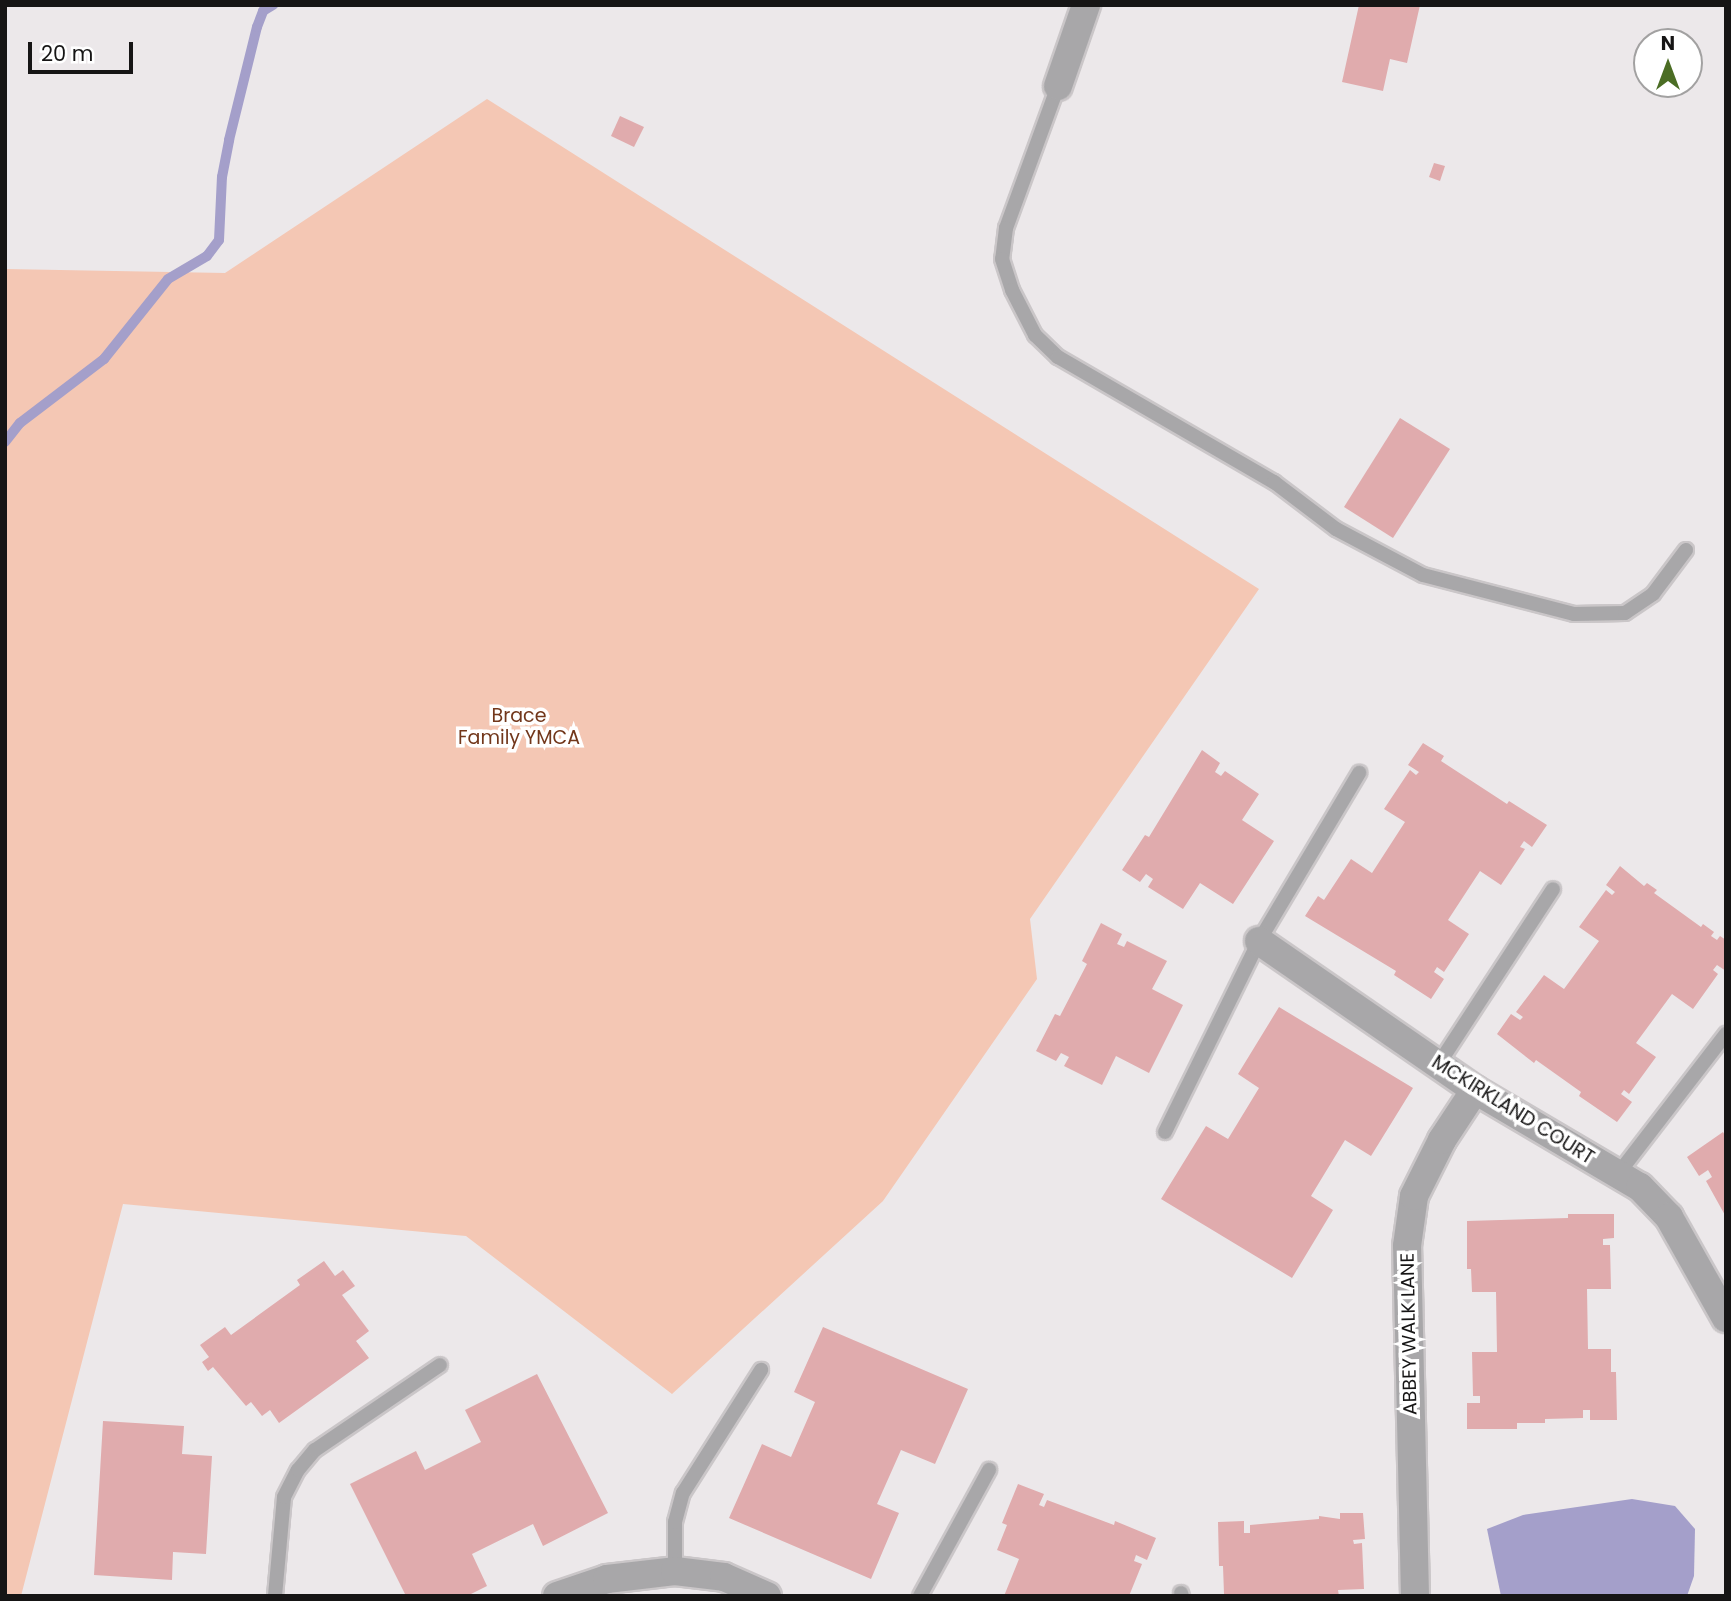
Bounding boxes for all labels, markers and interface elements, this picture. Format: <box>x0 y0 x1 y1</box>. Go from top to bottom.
scale bar <box>32 28 136 72</box>
north arrow <box>1633 28 1703 98</box>
text: N <box>1661 30 1675 57</box>
text: 20 m <box>41 39 94 68</box>
park label: Brace Family YMCA <box>458 705 580 749</box>
street label: MCKIRKLAND COURT <box>1428 1051 1598 1169</box>
street label: ABBEY WALK LANE <box>1396 1253 1422 1415</box>

